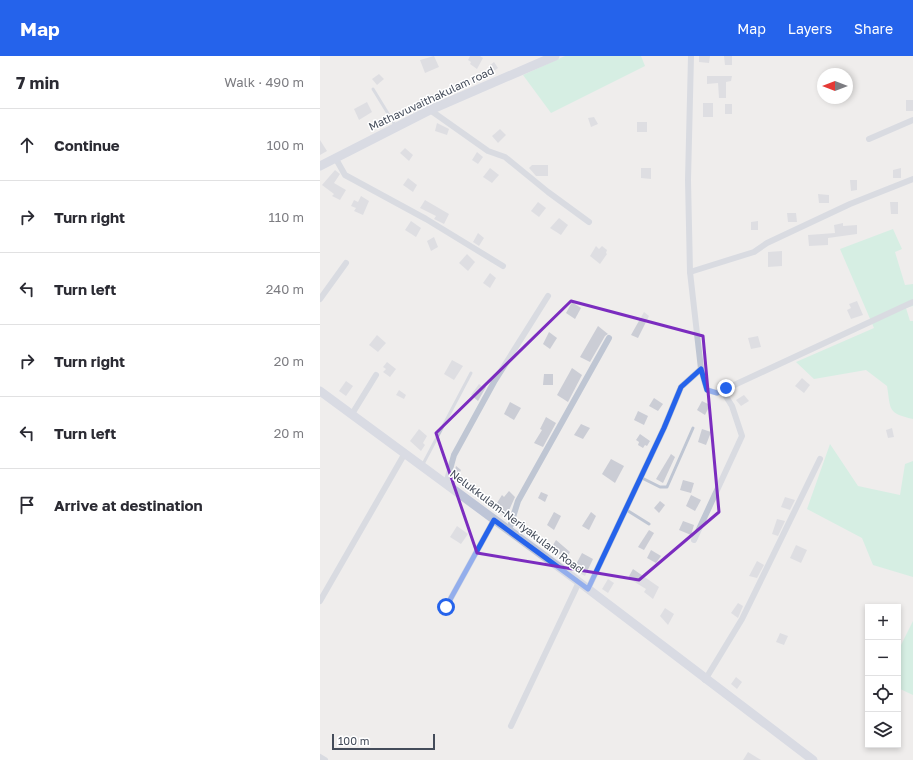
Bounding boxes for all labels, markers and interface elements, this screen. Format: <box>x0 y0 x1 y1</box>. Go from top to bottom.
text: Map <box>20 17 60 40</box>
text: Map <box>737 20 766 37</box>
text: Layers <box>788 20 832 37</box>
text: Share <box>854 20 893 37</box>
street label: Mathavuvaithakulam road <box>366 63 496 133</box>
north arrow <box>817 68 853 104</box>
text: 7 min <box>16 72 59 93</box>
text: Walk · 490 m <box>224 74 304 90</box>
icon: ahead <box>16 134 38 156</box>
text: Continue <box>54 136 120 154</box>
text: 100 m <box>267 137 304 153</box>
icon: right <box>16 206 38 228</box>
text: Turn right <box>54 208 125 226</box>
text: 110 m <box>269 209 304 225</box>
icon: left <box>16 278 38 300</box>
text: Turn left <box>54 280 116 298</box>
text: 240 m <box>266 281 304 297</box>
icon: right <box>16 350 38 372</box>
text: Turn right <box>54 352 125 370</box>
text: 20 m <box>274 353 304 369</box>
route end <box>717 379 735 397</box>
icon: left <box>16 422 38 444</box>
text: Turn left <box>54 424 116 442</box>
text: 20 m <box>274 425 304 441</box>
street label: Nelukkulam-Neriyakulam Road <box>448 467 586 575</box>
icon: arrive <box>16 494 38 516</box>
text: Arrive at destination <box>54 496 203 514</box>
route start <box>437 598 455 616</box>
map controls <box>865 604 901 748</box>
button: + <box>865 604 901 640</box>
button: − <box>865 640 901 676</box>
button: locate <box>865 676 901 712</box>
button: layers <box>865 712 901 748</box>
scale bar <box>332 732 435 751</box>
text: 100 m <box>338 734 369 747</box>

